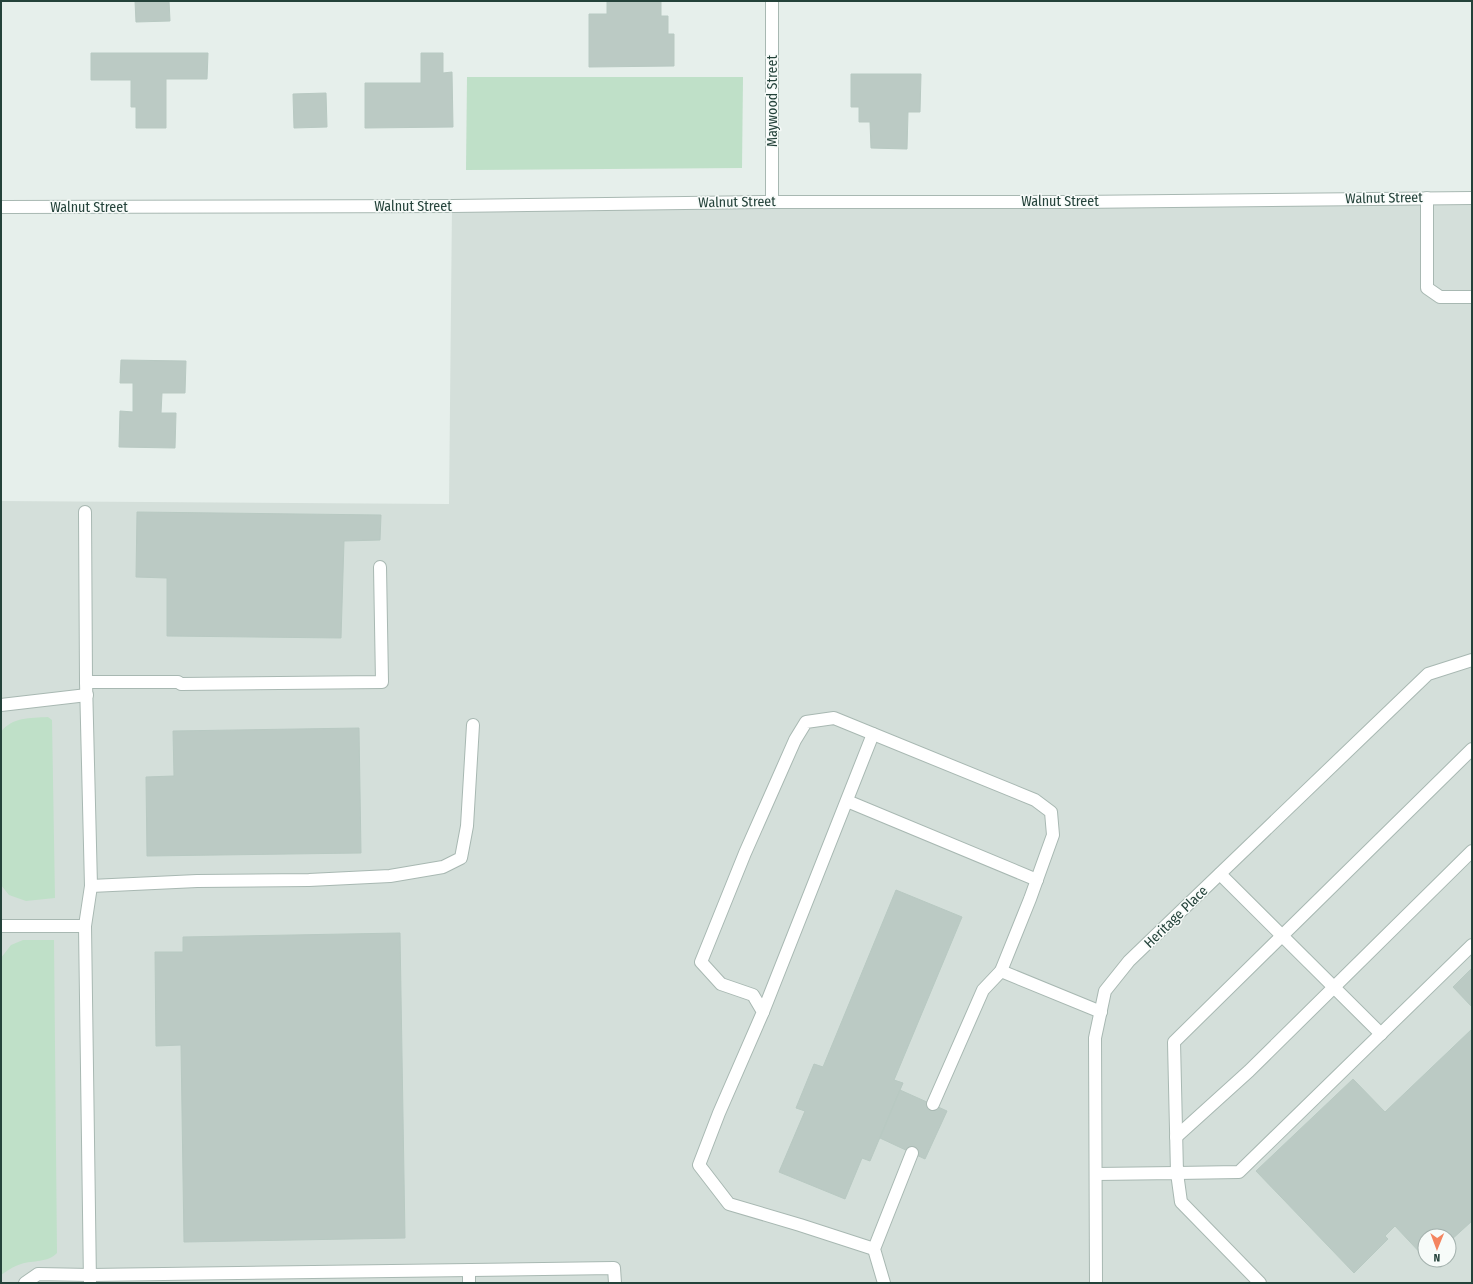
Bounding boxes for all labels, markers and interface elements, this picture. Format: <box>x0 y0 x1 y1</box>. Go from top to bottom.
street label: Maywood Street <box>764 55 781 147</box>
street label: Walnut Street <box>1345 189 1423 207</box>
street label: Walnut Street <box>698 193 776 211</box>
street label: Walnut Street <box>1021 193 1099 210</box>
street label: Walnut Street <box>374 198 452 215</box>
street label: Walnut Street <box>50 199 128 216</box>
street label: Heritage Place <box>1141 882 1211 952</box>
north arrow <box>1417 1228 1457 1268</box>
text: N <box>1433 1251 1440 1264</box>

